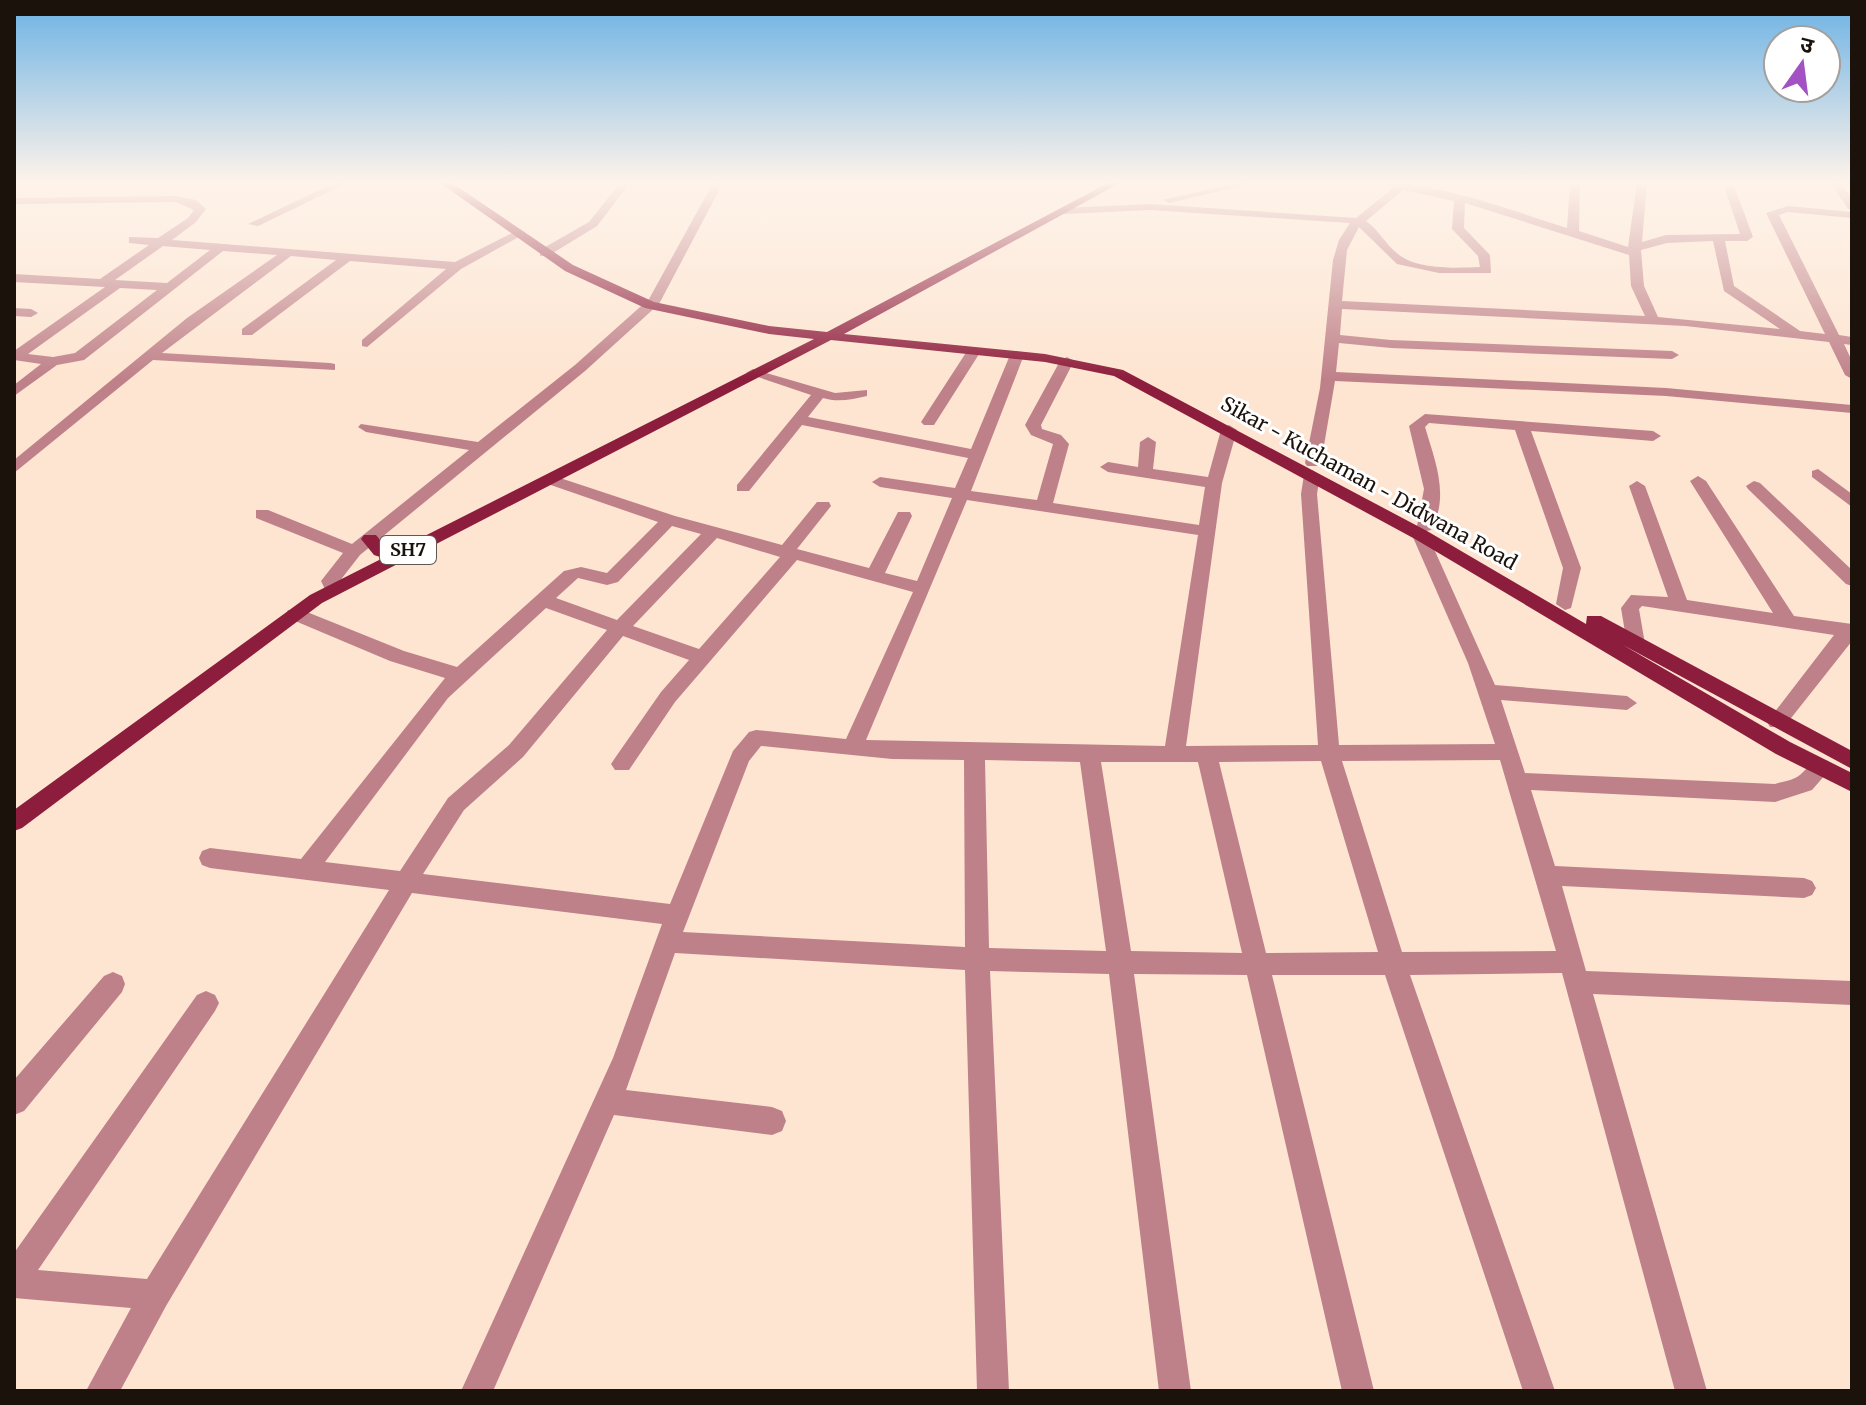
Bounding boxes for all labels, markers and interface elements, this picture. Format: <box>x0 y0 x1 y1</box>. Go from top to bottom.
north arrow <box>1762 24 1842 104</box>
text: उ <box>1797 29 1818 60</box>
street label: Sikar - Kuchaman - Didwana Road <box>1217 391 1522 575</box>
road number: SH7 <box>380 536 436 564</box>

